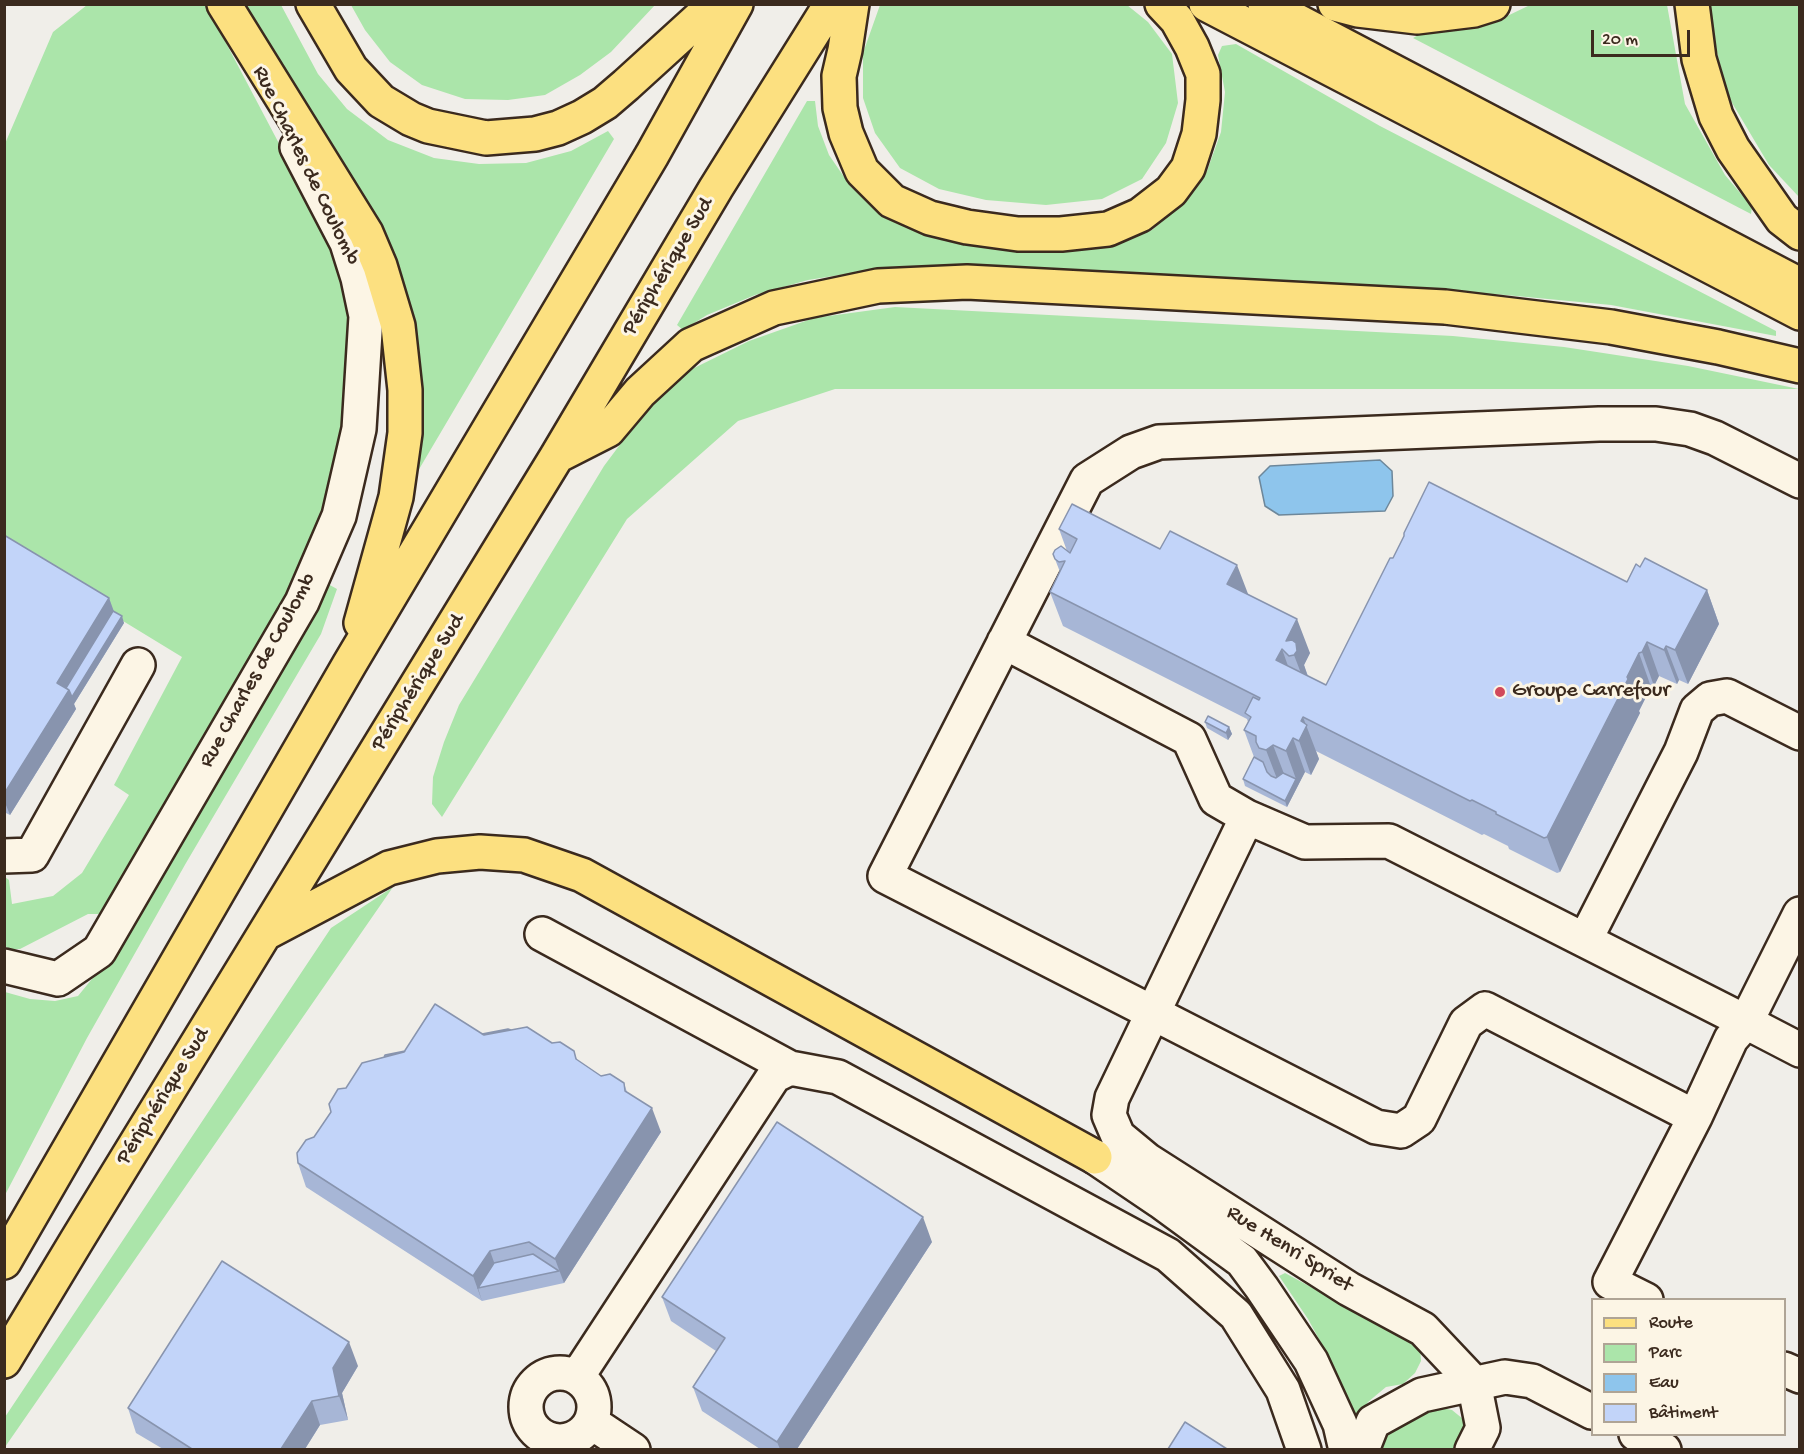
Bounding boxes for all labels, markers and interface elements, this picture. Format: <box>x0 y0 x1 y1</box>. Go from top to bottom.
scale bar <box>1594 18 1693 56</box>
text: 20 m <box>1602 30 1638 51</box>
street label: Rue Charles de Coulomb <box>245 62 365 270</box>
street label: Périphérique Sud <box>617 193 721 341</box>
street label: Rue Charles de Coulomb <box>195 569 323 773</box>
street label: Périphérique Sud <box>366 610 472 756</box>
place label: Groupe Carrefour <box>1512 679 1670 705</box>
marker: Groupe Carrefour <box>1493 685 1507 699</box>
street label: Périphérique Sud <box>111 1024 217 1170</box>
street label: Rue Henri Spriet <box>1221 1201 1357 1299</box>
legend <box>1591 1298 1786 1436</box>
text: Route <box>1649 1313 1693 1334</box>
text: Parc <box>1649 1343 1681 1364</box>
text: Eau <box>1649 1373 1679 1394</box>
text: Bâtiment <box>1649 1403 1717 1424</box>

